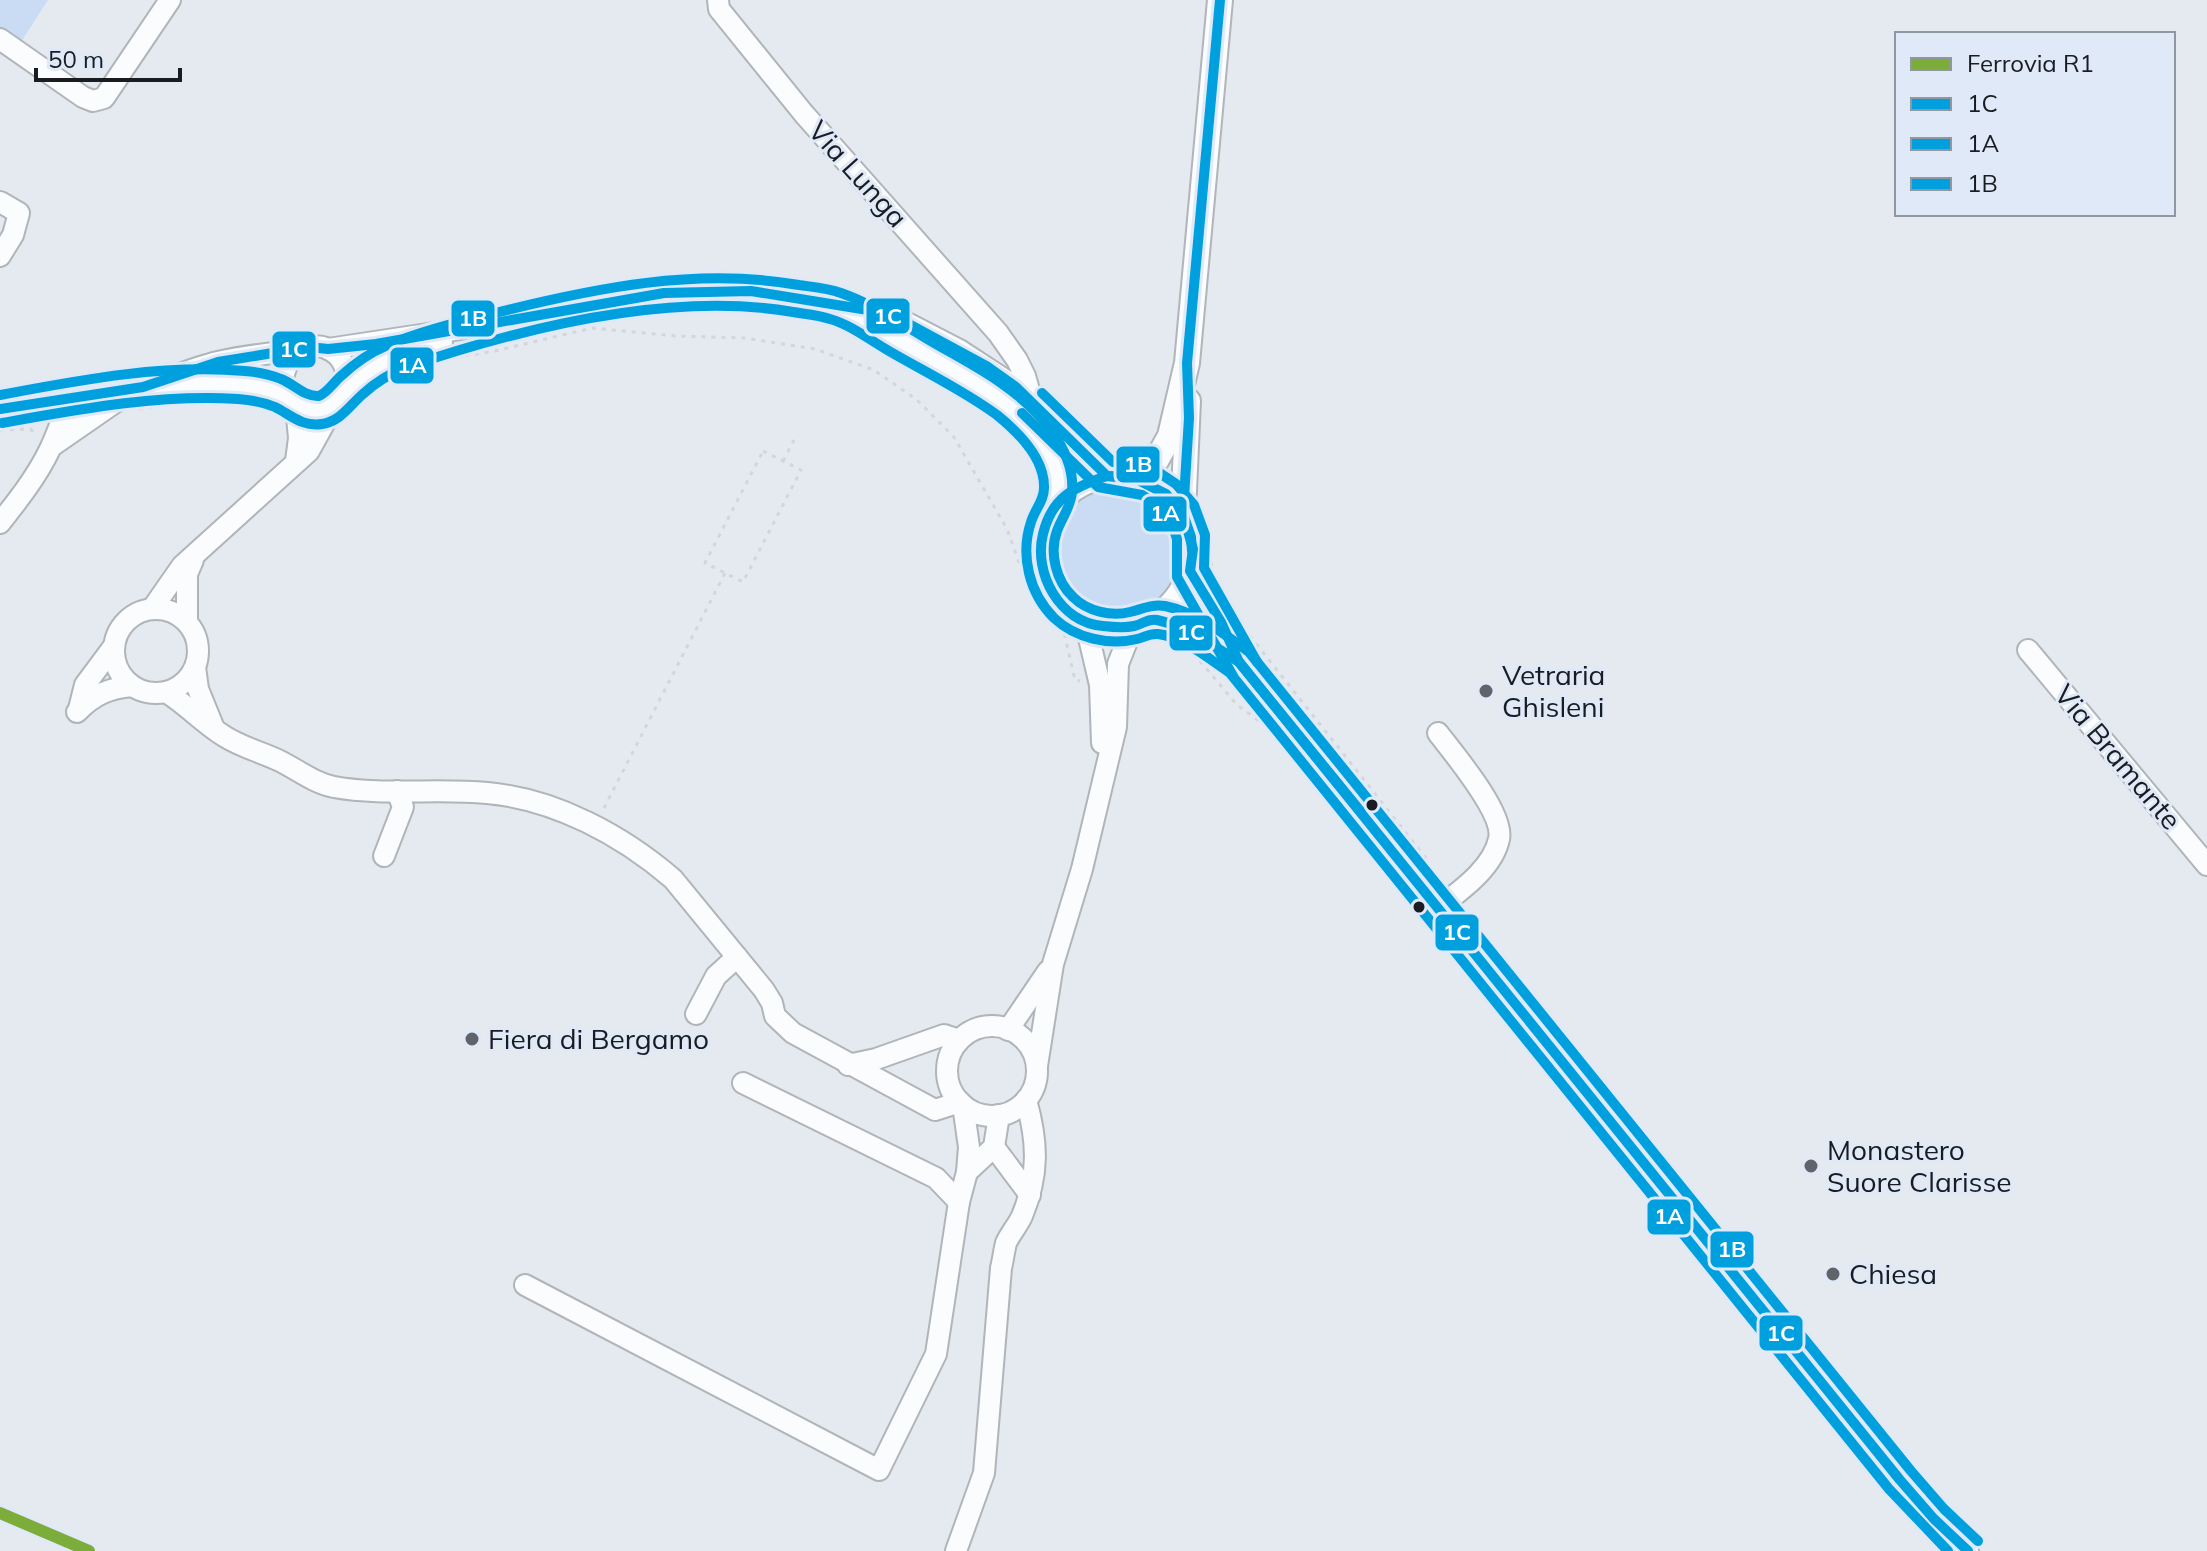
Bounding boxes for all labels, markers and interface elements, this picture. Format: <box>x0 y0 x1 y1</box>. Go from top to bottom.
scale bar <box>36 32 180 82</box>
legend <box>1895 32 2175 216</box>
text: 50 m <box>48 44 104 74</box>
text: Ferrovia R1 <box>1967 48 2094 78</box>
text: 1C <box>1967 88 1998 118</box>
street label: Via Lunga <box>801 113 915 234</box>
text: 1A <box>1967 128 1999 158</box>
text: 1B <box>1967 168 1998 198</box>
line badge: 1C <box>865 297 911 335</box>
line badge: 1B <box>450 299 496 338</box>
text: 1C <box>874 302 902 330</box>
text: 1B <box>459 304 487 332</box>
line badge: 1C <box>271 330 317 369</box>
text: 1C <box>280 335 308 363</box>
line badge: 1A <box>389 346 435 385</box>
text: 1A <box>397 351 427 379</box>
line badge: 1B <box>1115 445 1161 484</box>
text: 1B <box>1124 450 1152 478</box>
line badge: 1A <box>1142 495 1188 533</box>
text: 1A <box>1150 499 1180 527</box>
line badge: 1C <box>1168 614 1214 652</box>
text: 1C <box>1177 618 1205 646</box>
place label: Vetraria Ghisleni <box>1502 657 1605 724</box>
street label: Via Bramante <box>2047 677 2189 836</box>
marker: Vetraria Ghisleni <box>1477 682 1495 700</box>
unlabelled marker <box>1364 797 1380 813</box>
unlabelled marker <box>1411 899 1427 915</box>
line badge: 1C <box>1434 913 1480 952</box>
text: 1C <box>1443 918 1471 946</box>
place label: Fiera di Bergamo <box>488 1021 709 1056</box>
marker: Fiera di Bergamo <box>463 1030 481 1048</box>
place label: Monastero Suore Clarisse <box>1827 1132 2012 1199</box>
marker: Monastero Suore Clarisse <box>1802 1157 1820 1175</box>
line badge: 1A <box>1646 1198 1692 1236</box>
text: 1A <box>1654 1202 1684 1230</box>
line badge: 1B <box>1709 1230 1755 1269</box>
text: 1B <box>1718 1235 1746 1263</box>
place label: Chiesa <box>1849 1256 1937 1291</box>
marker: Chiesa <box>1824 1265 1842 1283</box>
line badge: 1C <box>1758 1314 1804 1352</box>
text: 1C <box>1767 1319 1795 1347</box>

